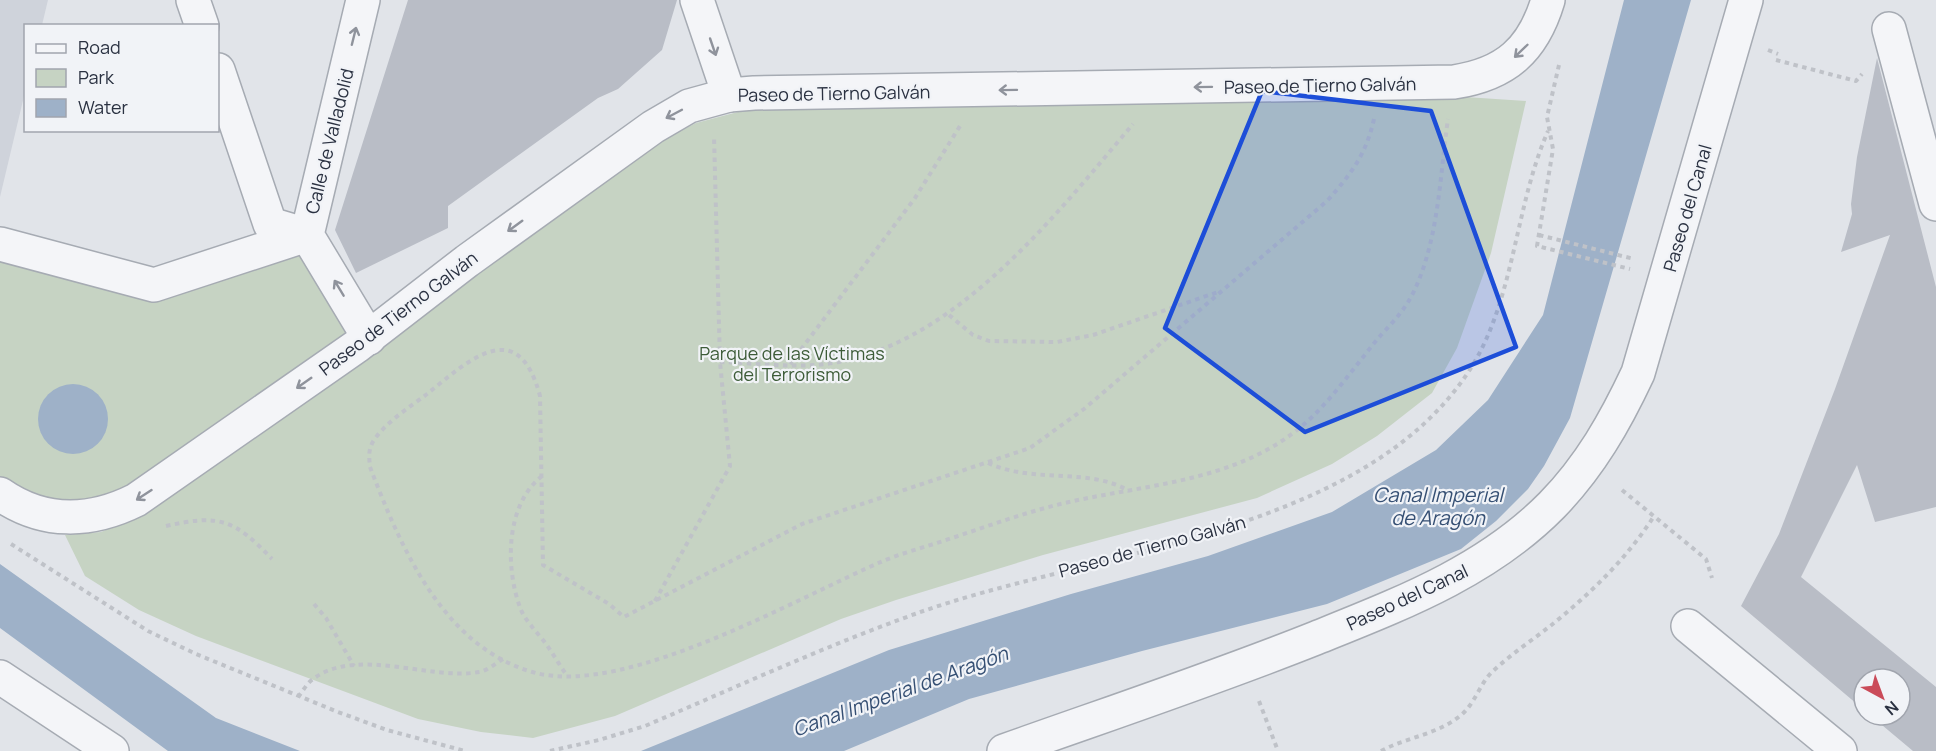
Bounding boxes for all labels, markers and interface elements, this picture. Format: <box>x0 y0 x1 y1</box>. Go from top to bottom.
legend <box>24 24 219 132</box>
one-way arrow <box>349 26 361 45</box>
text: Road <box>78 35 121 59</box>
one-way arrow <box>708 37 719 56</box>
one-way arrow <box>1514 44 1529 58</box>
text: Park <box>78 65 115 89</box>
street label: Calle de Valladolid <box>299 66 359 216</box>
street label: Paseo de Tierno Galván <box>1224 71 1416 99</box>
street label: Paseo de Tierno Galván <box>738 79 930 107</box>
one-way arrow <box>1193 81 1213 93</box>
one-way arrow <box>998 84 1018 95</box>
text: Water <box>78 95 128 119</box>
one-way arrow <box>666 108 683 120</box>
street label: Paseo del Canal <box>1657 142 1717 274</box>
one-way arrow <box>507 220 523 232</box>
street label: Paseo de Tierno Galván <box>314 245 482 381</box>
one-way arrow <box>332 280 344 297</box>
park label: Parque de las Víctimas del Terrorismo <box>699 341 885 386</box>
one-way arrow <box>296 377 313 389</box>
water label: Canal Imperial de Aragón <box>1373 481 1505 531</box>
one-way arrow <box>136 489 153 501</box>
street label: Paseo de Tierno Galván <box>1056 509 1248 583</box>
street label: Paseo del Canal <box>1342 558 1472 636</box>
water label: Canal Imperial de Aragón <box>788 639 1013 743</box>
north arrow <box>1852 667 1912 727</box>
text: N <box>1880 696 1903 720</box>

